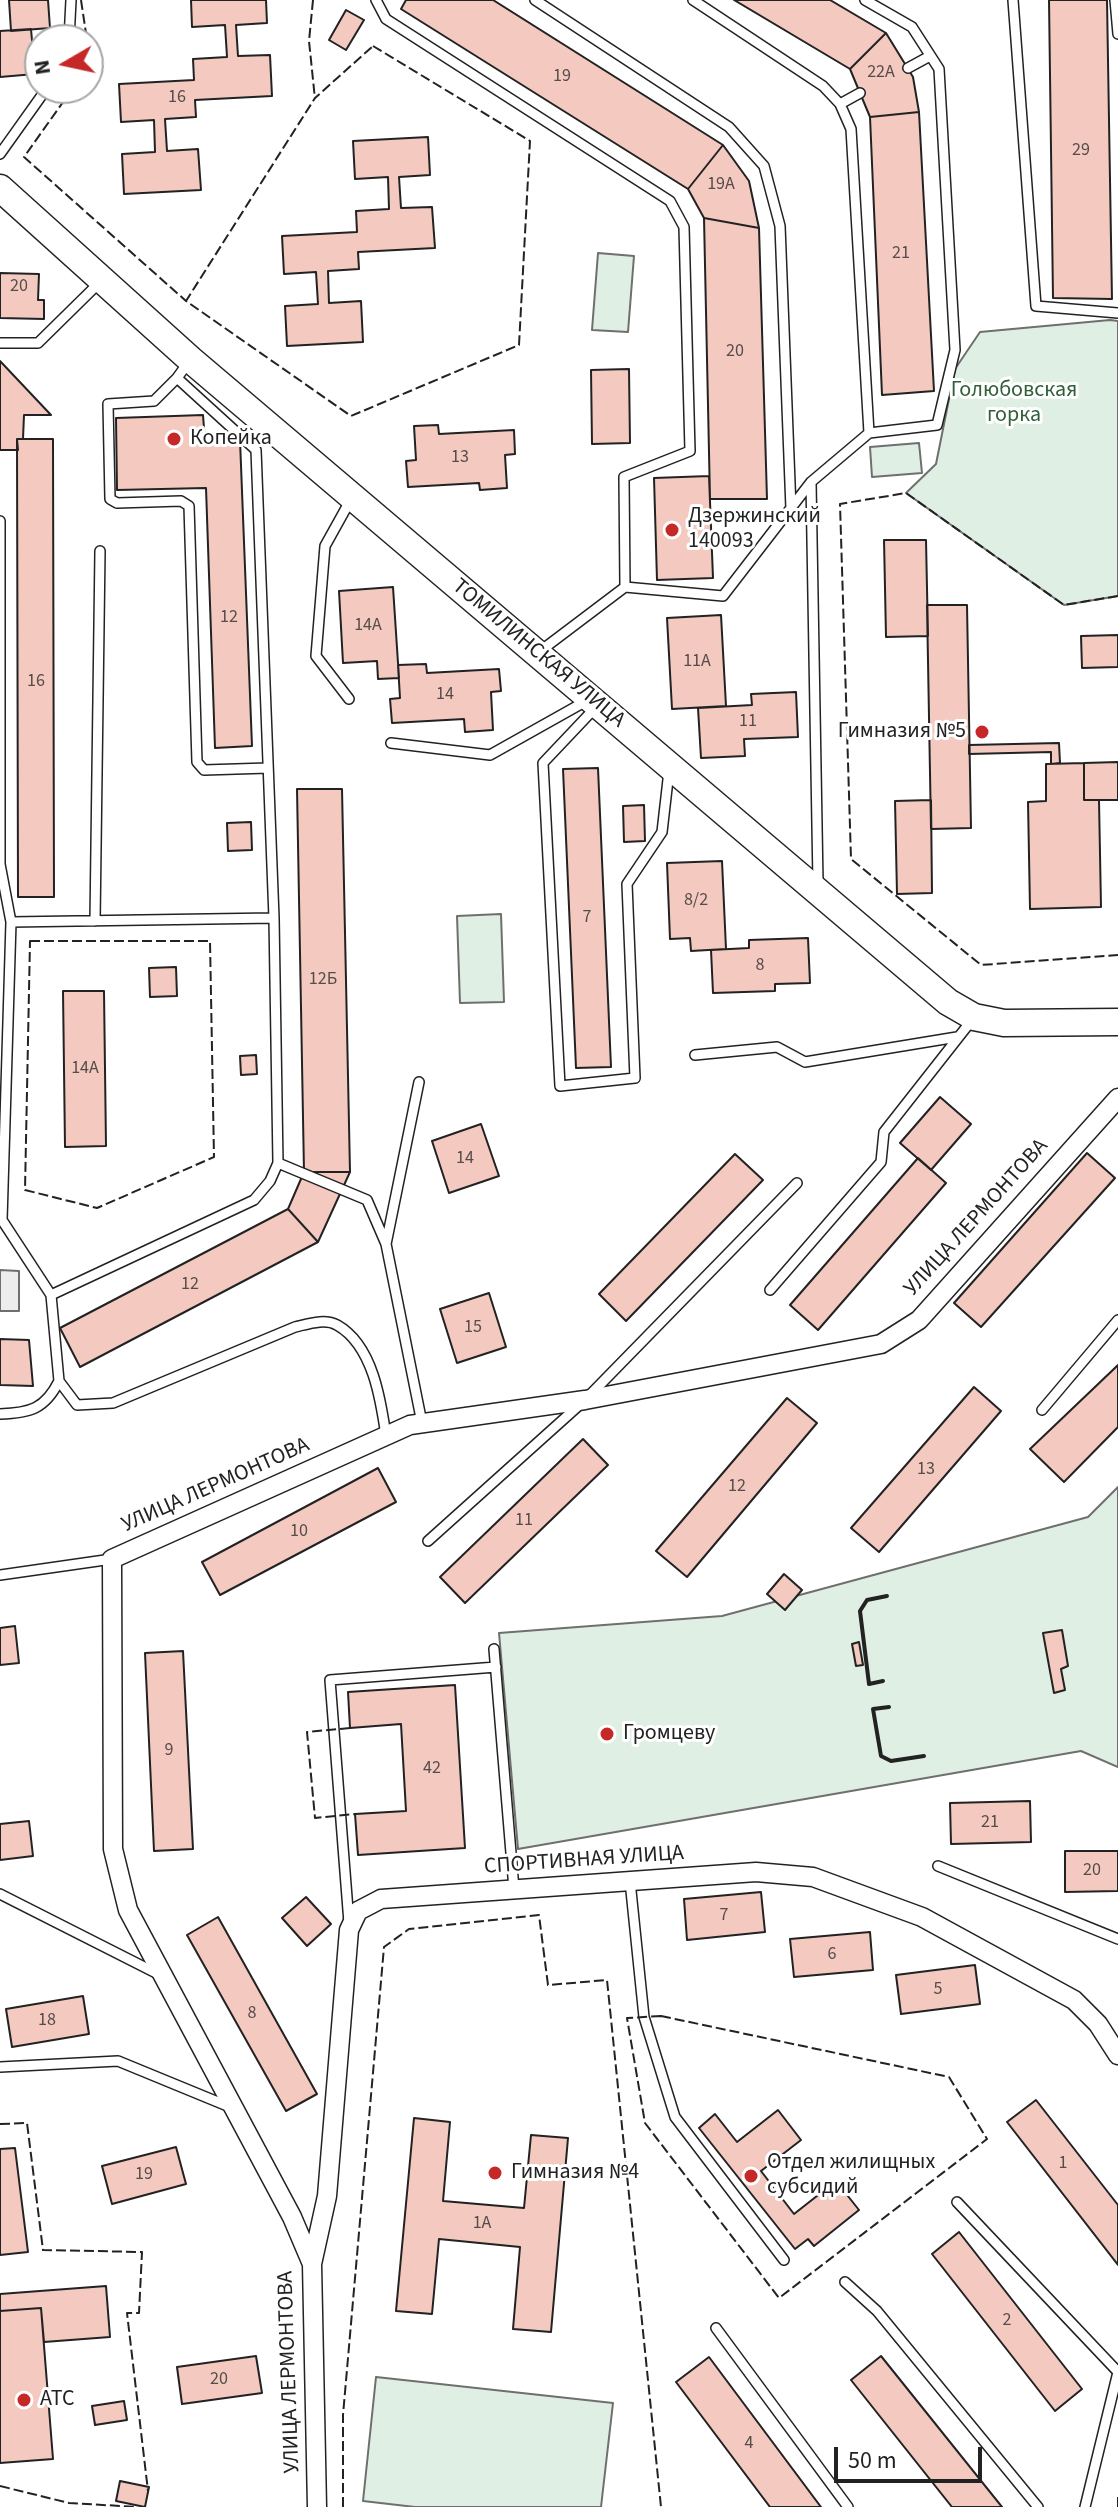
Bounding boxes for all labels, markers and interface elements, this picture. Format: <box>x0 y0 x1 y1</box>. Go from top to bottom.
north arrow <box>24 24 104 104</box>
text: N <box>25 58 59 77</box>
house number: 22А <box>867 62 895 84</box>
house number: 19 <box>553 66 571 88</box>
house number: 16 <box>168 87 186 109</box>
house number: 29 <box>1072 140 1090 162</box>
house number: 19А <box>707 174 735 196</box>
house number: 21 <box>892 243 910 265</box>
house number: 20 <box>10 276 28 298</box>
house number: 20 <box>726 341 744 363</box>
park label: Голюбовская горка <box>951 378 1077 430</box>
place label: Копейка <box>190 426 272 452</box>
marker: Копейка <box>165 430 183 448</box>
house number: 13 <box>451 447 469 469</box>
place label: Дзержинский 140093 <box>688 504 821 556</box>
marker: Дзержинский 140093 <box>663 521 681 539</box>
street label: ТОМИЛИНСКАЯ УЛИЦА <box>446 574 630 734</box>
house number: 12 <box>220 607 238 629</box>
house number: 14А <box>354 615 382 637</box>
house number: 11А <box>683 651 711 673</box>
house number: 16 <box>27 671 45 693</box>
house number: 14 <box>436 684 454 706</box>
house number: 11 <box>739 711 757 733</box>
place label: Гимназия №5 <box>838 719 966 745</box>
marker: Гимназия №5 <box>973 723 991 741</box>
house number: 8/2 <box>684 890 708 912</box>
house number: 7 <box>583 907 591 929</box>
house number: 8 <box>756 955 764 977</box>
house number: 12Б <box>309 969 337 991</box>
house number: 14А <box>71 1058 99 1080</box>
street label: УЛИЦА ЛЕРМОНТОВА <box>899 1134 1055 1302</box>
house number: 14 <box>456 1148 474 1170</box>
house number: 12 <box>181 1274 199 1296</box>
house number: 15 <box>464 1317 482 1339</box>
street label: УЛИЦА ЛЕРМОНТОВА <box>118 1433 314 1539</box>
house number: 13 <box>917 1459 935 1481</box>
house number: 12 <box>728 1476 746 1498</box>
house number: 11 <box>515 1510 533 1532</box>
house number: 10 <box>290 1521 308 1543</box>
place label: Громцеву <box>623 1721 715 1747</box>
marker: Громцеву <box>598 1725 616 1743</box>
house number: 9 <box>165 1740 173 1762</box>
house number: 42 <box>423 1758 441 1780</box>
house number: 21 <box>981 1812 999 1834</box>
street label: СПОРТИВНАЯ УЛИЦА <box>483 1841 685 1881</box>
house number: 20 <box>1083 1860 1101 1882</box>
house number: 7 <box>720 1905 728 1927</box>
house number: 6 <box>828 1944 836 1966</box>
house number: 5 <box>934 1979 942 2001</box>
house number: 8 <box>248 2003 256 2025</box>
house number: 18 <box>38 2010 56 2032</box>
place label: Отдел жилищных субсидий <box>767 2150 935 2202</box>
house number: 1 <box>1059 2153 1067 2175</box>
place label: Гимназия №4 <box>511 2160 639 2186</box>
house number: 19 <box>135 2164 153 2186</box>
marker: Гимназия №4 <box>486 2164 504 2182</box>
marker: Отдел жилищных субсидий <box>742 2167 760 2185</box>
house number: 1А <box>473 2213 491 2235</box>
street label: УЛИЦА ЛЕРМОНТОВА <box>273 2270 307 2474</box>
house number: 2 <box>1003 2310 1011 2332</box>
house number: 20 <box>210 2369 228 2391</box>
place label: АТС <box>40 2387 75 2413</box>
marker: АТС <box>15 2391 33 2409</box>
scale bar <box>838 2431 986 2481</box>
house number: 4 <box>745 2433 753 2455</box>
text: 50 m <box>848 2443 897 2478</box>

